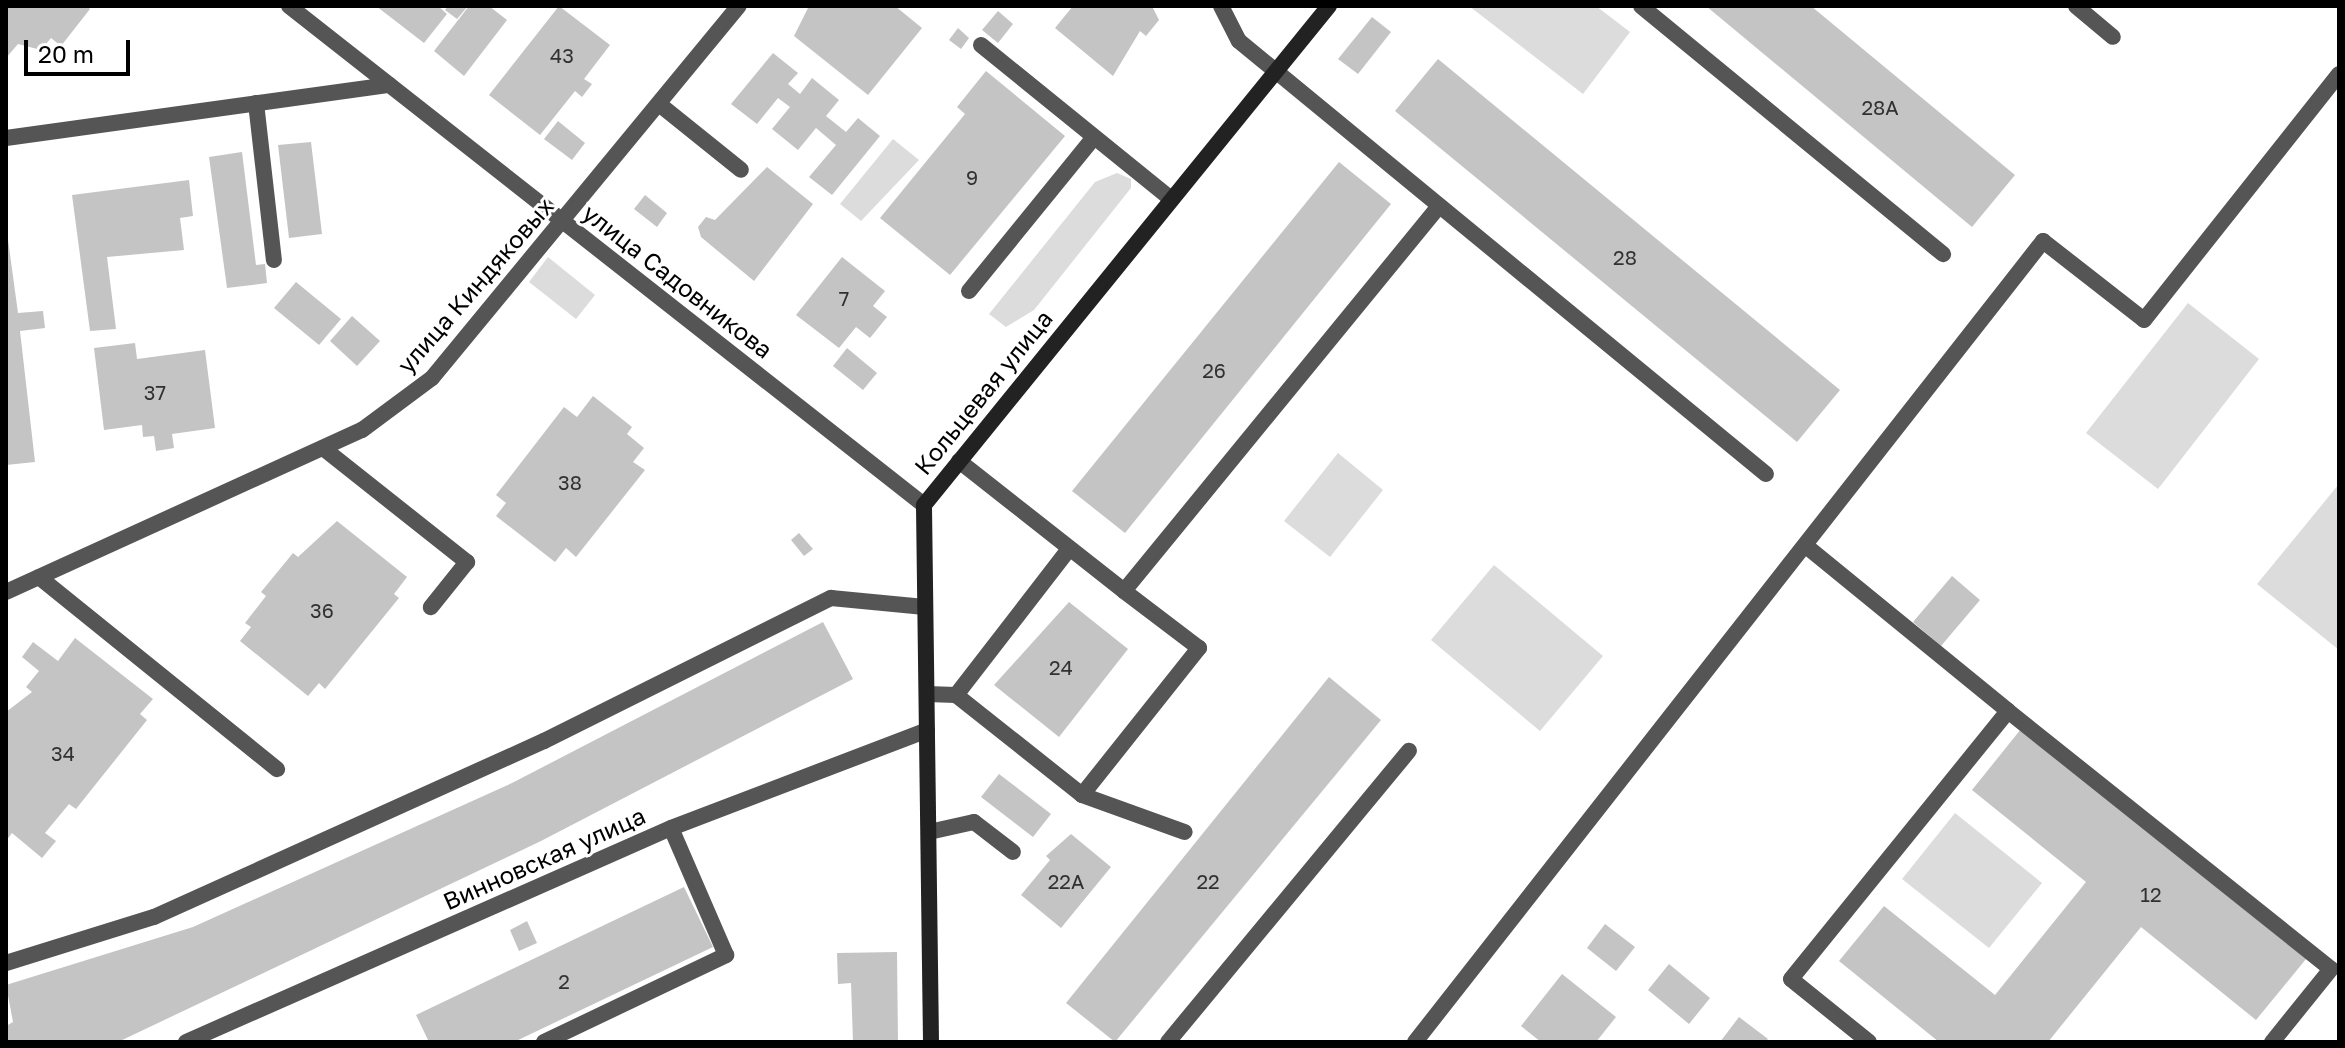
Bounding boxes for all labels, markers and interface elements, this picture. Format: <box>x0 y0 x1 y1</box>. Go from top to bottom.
scale bar <box>28 24 134 74</box>
text: 20 m <box>38 39 94 68</box>
house number: 43 <box>550 43 574 67</box>
house number: 28А <box>1861 95 1899 119</box>
house number: 9 <box>966 165 978 189</box>
street label: улица Киндяковых <box>391 191 559 379</box>
street label: улица Садовникова <box>577 198 779 364</box>
house number: 28 <box>1613 245 1637 269</box>
house number: 7 <box>839 286 849 310</box>
street label: Кольцевая улица <box>908 304 1058 480</box>
house number: 26 <box>1202 358 1226 382</box>
house number: 37 <box>144 380 166 404</box>
house number: 38 <box>558 470 582 494</box>
house number: 36 <box>310 598 334 622</box>
house number: 24 <box>1049 655 1073 679</box>
house number: 34 <box>51 741 75 765</box>
street label: Винновская улица <box>438 800 650 916</box>
house number: 22А <box>1048 869 1084 893</box>
house number: 22 <box>1196 869 1220 893</box>
house number: 12 <box>2140 882 2162 906</box>
house number: 2 <box>558 969 570 993</box>

